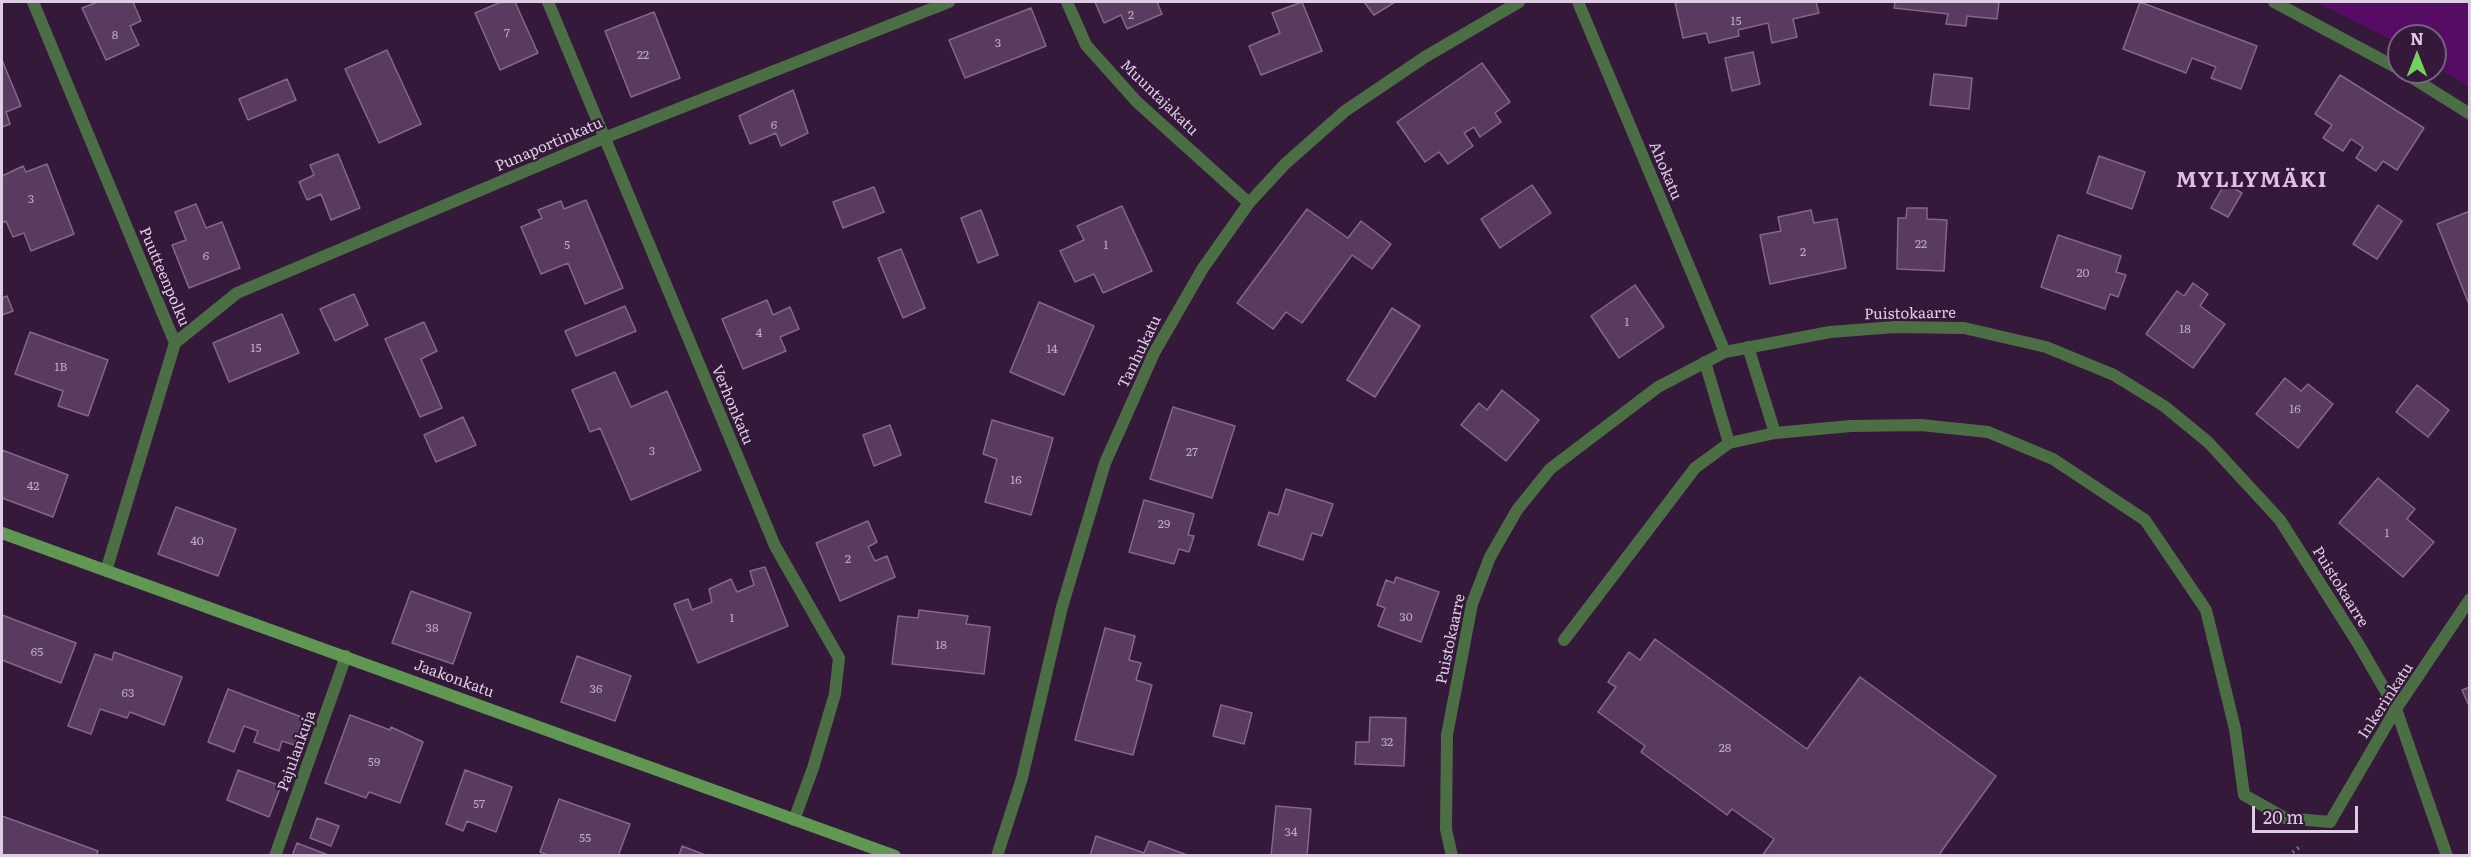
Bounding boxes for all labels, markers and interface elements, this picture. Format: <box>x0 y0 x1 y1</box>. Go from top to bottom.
house number: 2 <box>1128 8 1134 22</box>
house number: 15 <box>1731 14 1741 28</box>
north arrow <box>2387 24 2447 84</box>
house number: 7 <box>504 26 510 40</box>
text: N <box>2410 26 2424 50</box>
house number: 8 <box>112 28 118 42</box>
house number: 3 <box>995 36 1001 50</box>
house number: 22 <box>637 48 649 62</box>
street label: Muuntajakatu <box>1116 56 1202 140</box>
street label: Punaportinkatu <box>493 114 605 176</box>
house number: 6 <box>771 118 777 132</box>
street label: Ahokatu <box>1645 139 1685 203</box>
district label: MYLLYMÄKI <box>2176 168 2328 194</box>
house number: 3 <box>28 192 34 206</box>
street label: Puutteenpolku <box>135 225 193 329</box>
house number: 22 <box>1915 237 1927 251</box>
house number: 5 <box>564 238 570 252</box>
house number: 1 <box>1104 238 1108 252</box>
house number: 2 <box>1800 245 1806 259</box>
house number: 6 <box>203 249 209 263</box>
house number: 20 <box>2076 266 2090 280</box>
street label: Puistokaarre <box>1864 304 1956 324</box>
street label: Tanhukatu <box>1115 312 1165 392</box>
house number: 1 <box>1625 315 1629 329</box>
house number: 18 <box>2179 322 2191 336</box>
house number: 4 <box>756 326 762 340</box>
house number: 15 <box>251 341 261 355</box>
house number: 14 <box>1046 342 1058 356</box>
house number: 1B <box>55 360 67 374</box>
street label: Verhonkatu <box>707 363 757 447</box>
house number: 16 <box>2289 402 2301 416</box>
house number: 3 <box>649 444 655 458</box>
house number: 27 <box>1186 445 1198 459</box>
house number: 16 <box>1010 473 1022 487</box>
house number: 42 <box>27 479 39 493</box>
house number: 29 <box>1158 517 1170 531</box>
house number: 1 <box>2385 526 2389 540</box>
house number: 40 <box>190 534 204 548</box>
street label: Puistokaarre <box>2308 543 2372 631</box>
house number: 2 <box>845 552 851 566</box>
street label: Puistokaarre <box>1433 592 1469 686</box>
house number: 30 <box>1399 610 1413 624</box>
house number: 1 <box>730 611 734 625</box>
house number: 38 <box>425 621 439 635</box>
house number: 18 <box>935 638 947 652</box>
house number: 65 <box>31 645 43 659</box>
street label: Jaakonkatu <box>412 656 496 702</box>
street label: Inkerinkatu <box>2355 660 2417 742</box>
house number: 36 <box>590 682 602 696</box>
house number: 63 <box>122 686 134 700</box>
street label: Pajulankuja <box>274 708 320 794</box>
house number: 32 <box>1381 735 1393 749</box>
house number: 28 <box>1719 741 1731 755</box>
house number: 59 <box>368 755 380 769</box>
scale bar <box>2255 794 2362 832</box>
house number: 57 <box>473 797 485 811</box>
text: 20 m <box>2263 803 2304 830</box>
house number: 34 <box>1284 825 1298 839</box>
house number: 55 <box>579 831 591 845</box>

